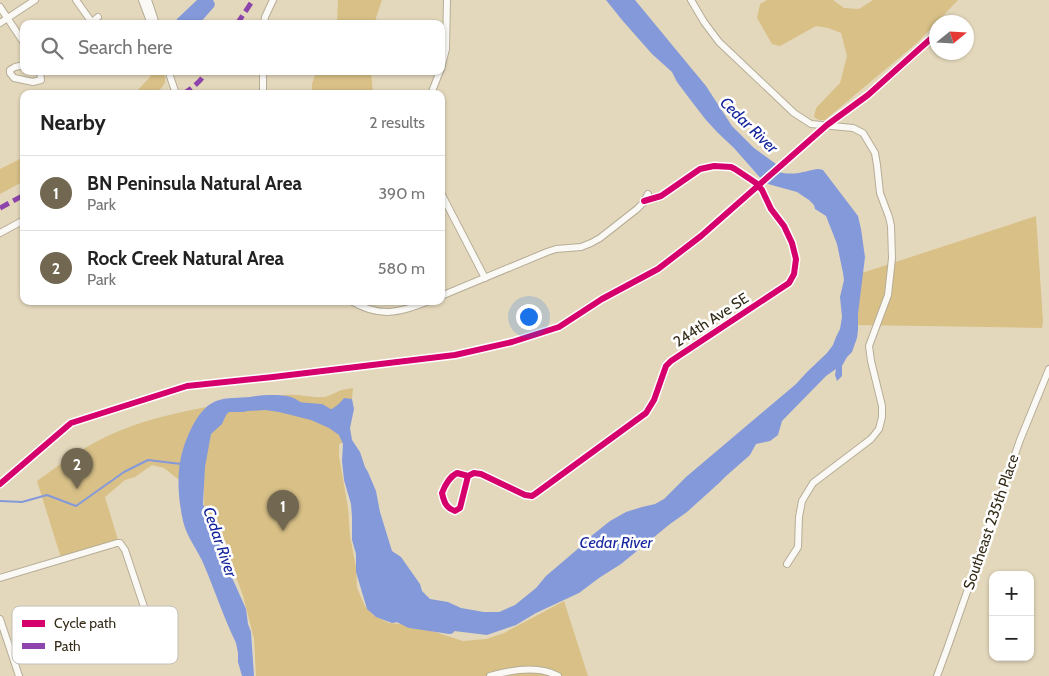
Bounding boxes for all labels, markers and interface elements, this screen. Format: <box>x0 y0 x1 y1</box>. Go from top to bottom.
north arrow <box>929 15 974 60</box>
search box <box>20 20 445 75</box>
icon: search <box>38 34 66 62</box>
text: Search here <box>78 36 172 59</box>
water label: Cedar River <box>716 93 783 158</box>
text: Nearby <box>40 110 106 135</box>
text: 2 results <box>369 113 425 132</box>
text: BN Peninsula Natural Area <box>87 172 302 195</box>
text: 1 <box>53 184 59 203</box>
text: 390 m <box>378 184 425 203</box>
text: Park <box>87 195 116 214</box>
text: Rock Creek Natural Area <box>87 247 284 270</box>
text: 2 <box>52 259 60 278</box>
text: 580 m <box>378 259 425 278</box>
text: Park <box>87 270 116 289</box>
street label: 244th Ave SE <box>670 289 752 351</box>
your location <box>516 304 542 330</box>
pin: 2 <box>61 448 93 489</box>
street label: Southeast 235th Place <box>959 452 1023 592</box>
pin: 1 <box>267 490 299 531</box>
water label: Cedar River <box>199 504 241 581</box>
water label: Cedar River <box>580 533 653 552</box>
map controls <box>989 571 1034 661</box>
button: + <box>989 571 1034 616</box>
legend <box>12 606 178 664</box>
text: Cycle path <box>54 614 116 632</box>
button: − <box>989 616 1034 661</box>
text: Path <box>54 637 81 655</box>

